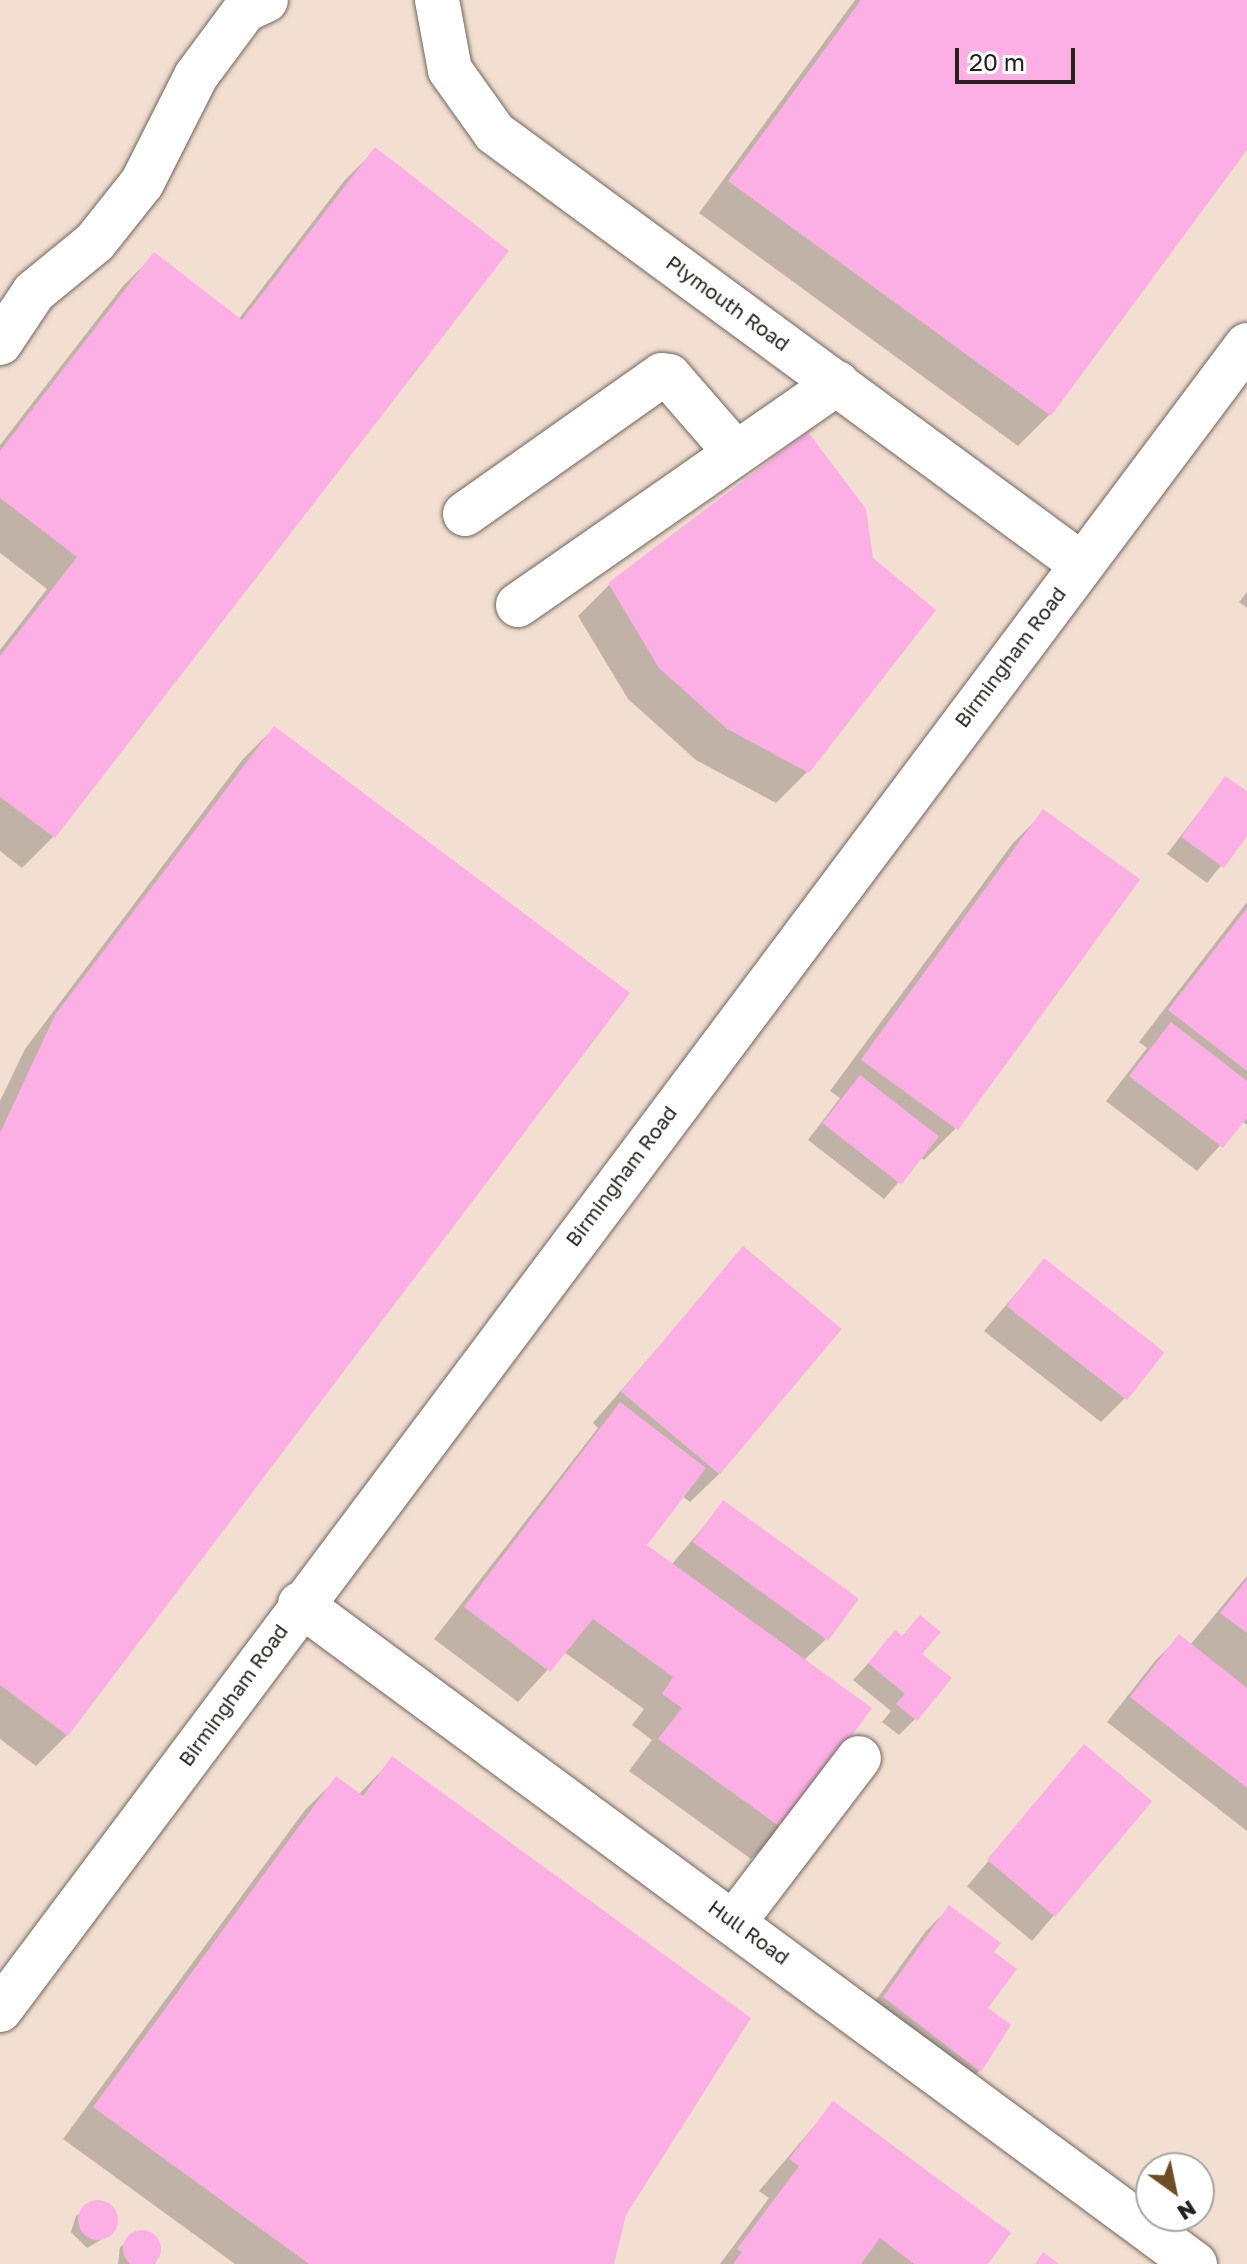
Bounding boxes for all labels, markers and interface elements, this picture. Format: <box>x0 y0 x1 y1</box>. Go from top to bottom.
scale bar <box>959 32 1079 82</box>
text: 20 m <box>969 47 1025 76</box>
street label: Plymouth Road <box>662 250 794 356</box>
street label: Birmingham Road <box>949 582 1071 732</box>
street label: Birmingham Road <box>560 1101 682 1251</box>
street label: Birmingham Road <box>173 1619 293 1771</box>
street label: Hull Road <box>704 1895 794 1969</box>
north arrow <box>1135 2152 1215 2232</box>
text: N <box>1173 2195 1202 2227</box>

